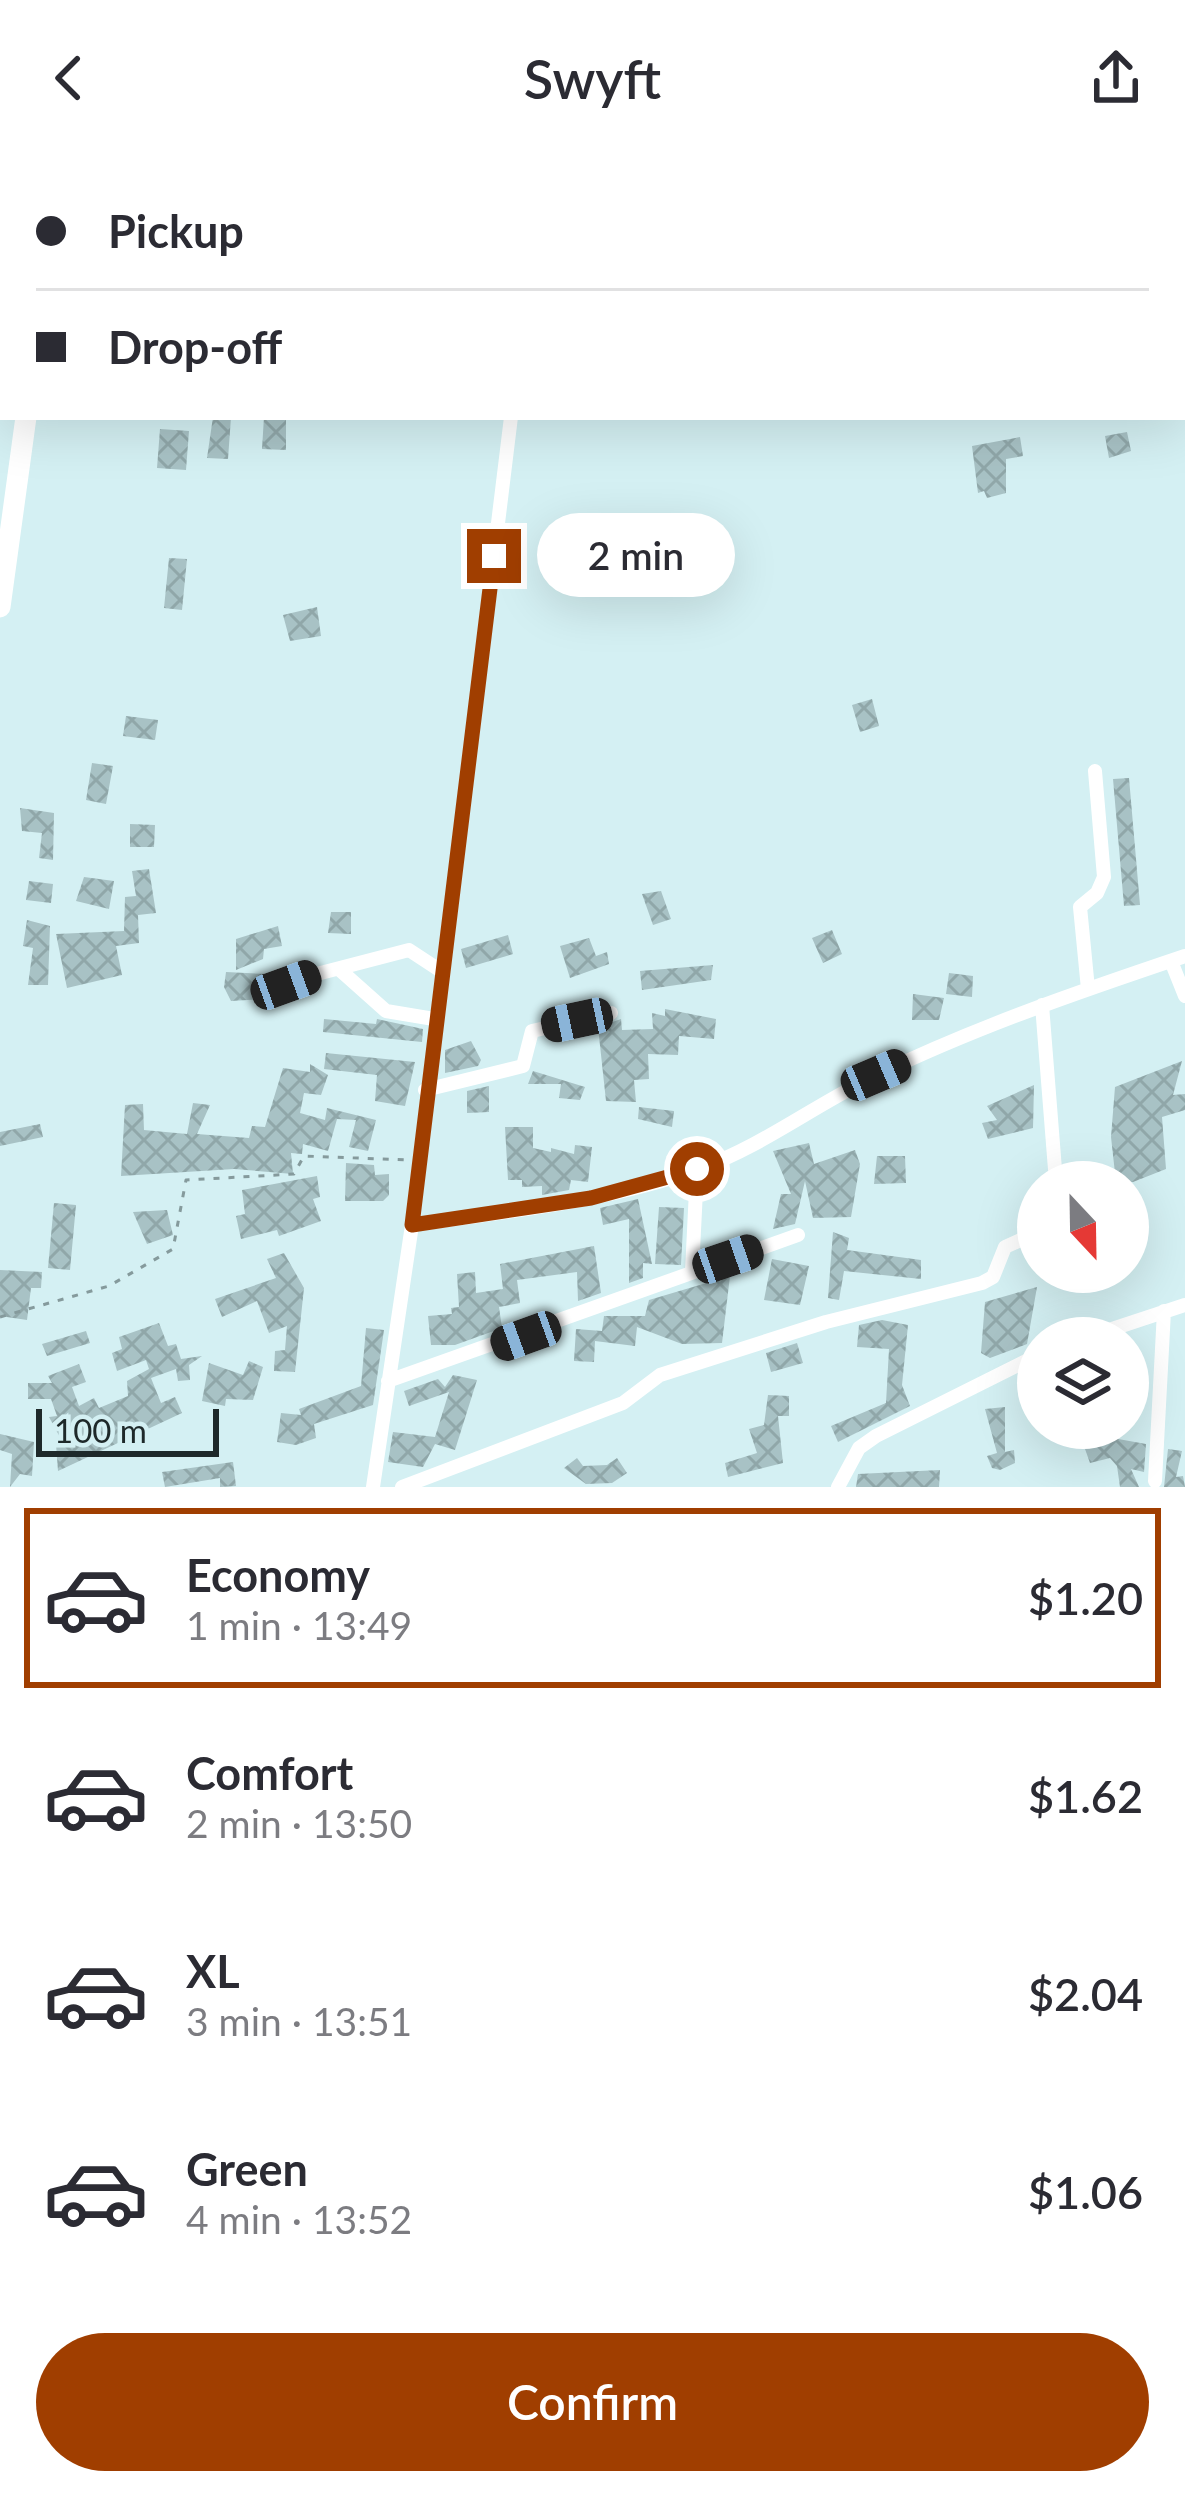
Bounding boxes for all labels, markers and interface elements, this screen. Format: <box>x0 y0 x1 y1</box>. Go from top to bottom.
icon: back <box>36 45 102 111</box>
icon: share <box>1083 45 1149 111</box>
text: Swyft <box>524 46 661 111</box>
text: Pickup <box>108 204 244 258</box>
text: Drop-off <box>108 320 282 374</box>
callout: 2 min <box>536 514 734 598</box>
route end <box>467 529 521 583</box>
text: 2 min <box>588 532 684 578</box>
car <box>246 956 326 1014</box>
car <box>538 995 616 1045</box>
car <box>836 1044 916 1106</box>
route start <box>670 1142 724 1196</box>
north arrow <box>1017 1161 1149 1293</box>
map controls <box>1017 1161 1149 1449</box>
car <box>688 1230 768 1288</box>
car <box>486 1307 566 1365</box>
button: layers <box>1017 1317 1149 1449</box>
scale bar <box>36 1403 219 1456</box>
text: 100 m <box>54 1410 147 1450</box>
icon: car <box>42 1544 150 1652</box>
text: Economy <box>186 1548 370 1602</box>
text: $1.20 <box>1028 1571 1143 1625</box>
text: 1 min · 13:49 <box>186 1602 412 1648</box>
icon: car <box>42 1742 150 1850</box>
text: Comfort <box>186 1746 353 1800</box>
text: $1.62 <box>1028 1769 1143 1823</box>
text: 2 min · 13:50 <box>186 1800 412 1846</box>
icon: car <box>42 1940 150 2048</box>
text: XL <box>186 1944 240 1998</box>
text: $2.04 <box>1028 1967 1143 2021</box>
text: 3 min · 13:51 <box>186 1998 412 2044</box>
icon: car <box>42 2138 150 2246</box>
text: Green <box>186 2142 308 2196</box>
text: $1.06 <box>1028 2165 1143 2219</box>
text: 4 min · 13:52 <box>186 2196 412 2242</box>
button: Confirm <box>36 2333 1149 2471</box>

